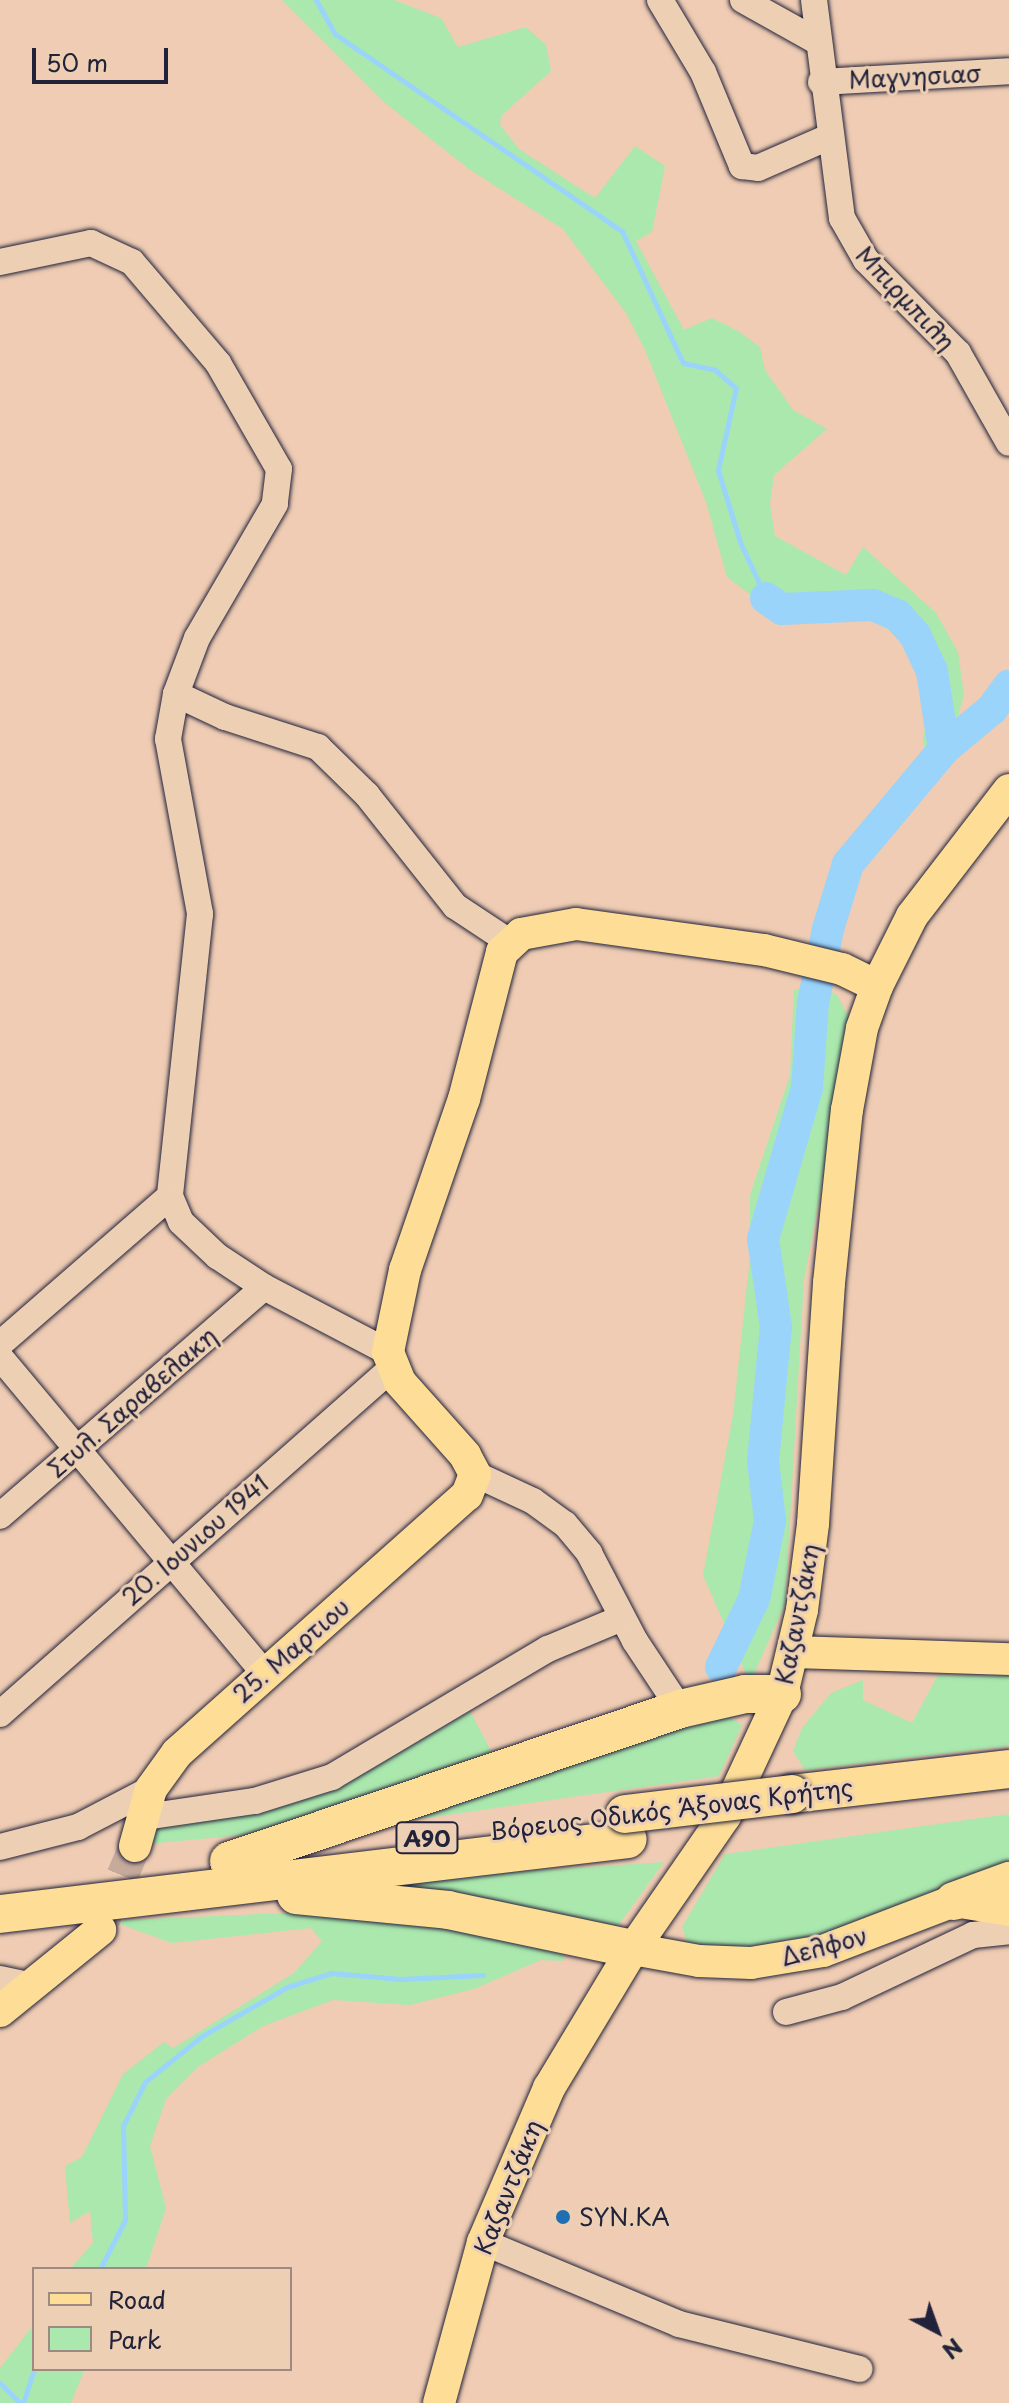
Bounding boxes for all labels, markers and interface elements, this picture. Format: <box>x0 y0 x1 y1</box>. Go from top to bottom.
scale bar <box>36 32 172 82</box>
text: 50 m <box>46 44 108 80</box>
street label: Μαγνησιασ <box>848 58 982 94</box>
street label: Μπιρμπιλη <box>851 240 961 356</box>
street label: Στυλ. Σαραβελακη <box>42 1321 222 1483</box>
street label: 20. Ιουνιου 1941 <box>115 1468 275 1612</box>
street label: Καζαντζάκη <box>769 1541 825 1687</box>
street label: 25. Μαρτιου <box>226 1591 356 1709</box>
street label: Βόρειος Οδικός Άξονας Κρήτης <box>487 1772 855 1846</box>
road number: Α90 <box>395 1820 459 1856</box>
street label: Δελφον <box>778 1921 870 1971</box>
street label: Καζαντζάκη <box>468 2115 548 2259</box>
place label: SYN.KA <box>579 2203 670 2231</box>
marker: SYN.KA <box>554 2208 572 2226</box>
legend <box>32 2267 292 2371</box>
text: Road <box>108 2281 166 2317</box>
north arrow <box>897 2291 977 2371</box>
text: Park <box>108 2321 162 2357</box>
text: N <box>936 2331 970 2368</box>

